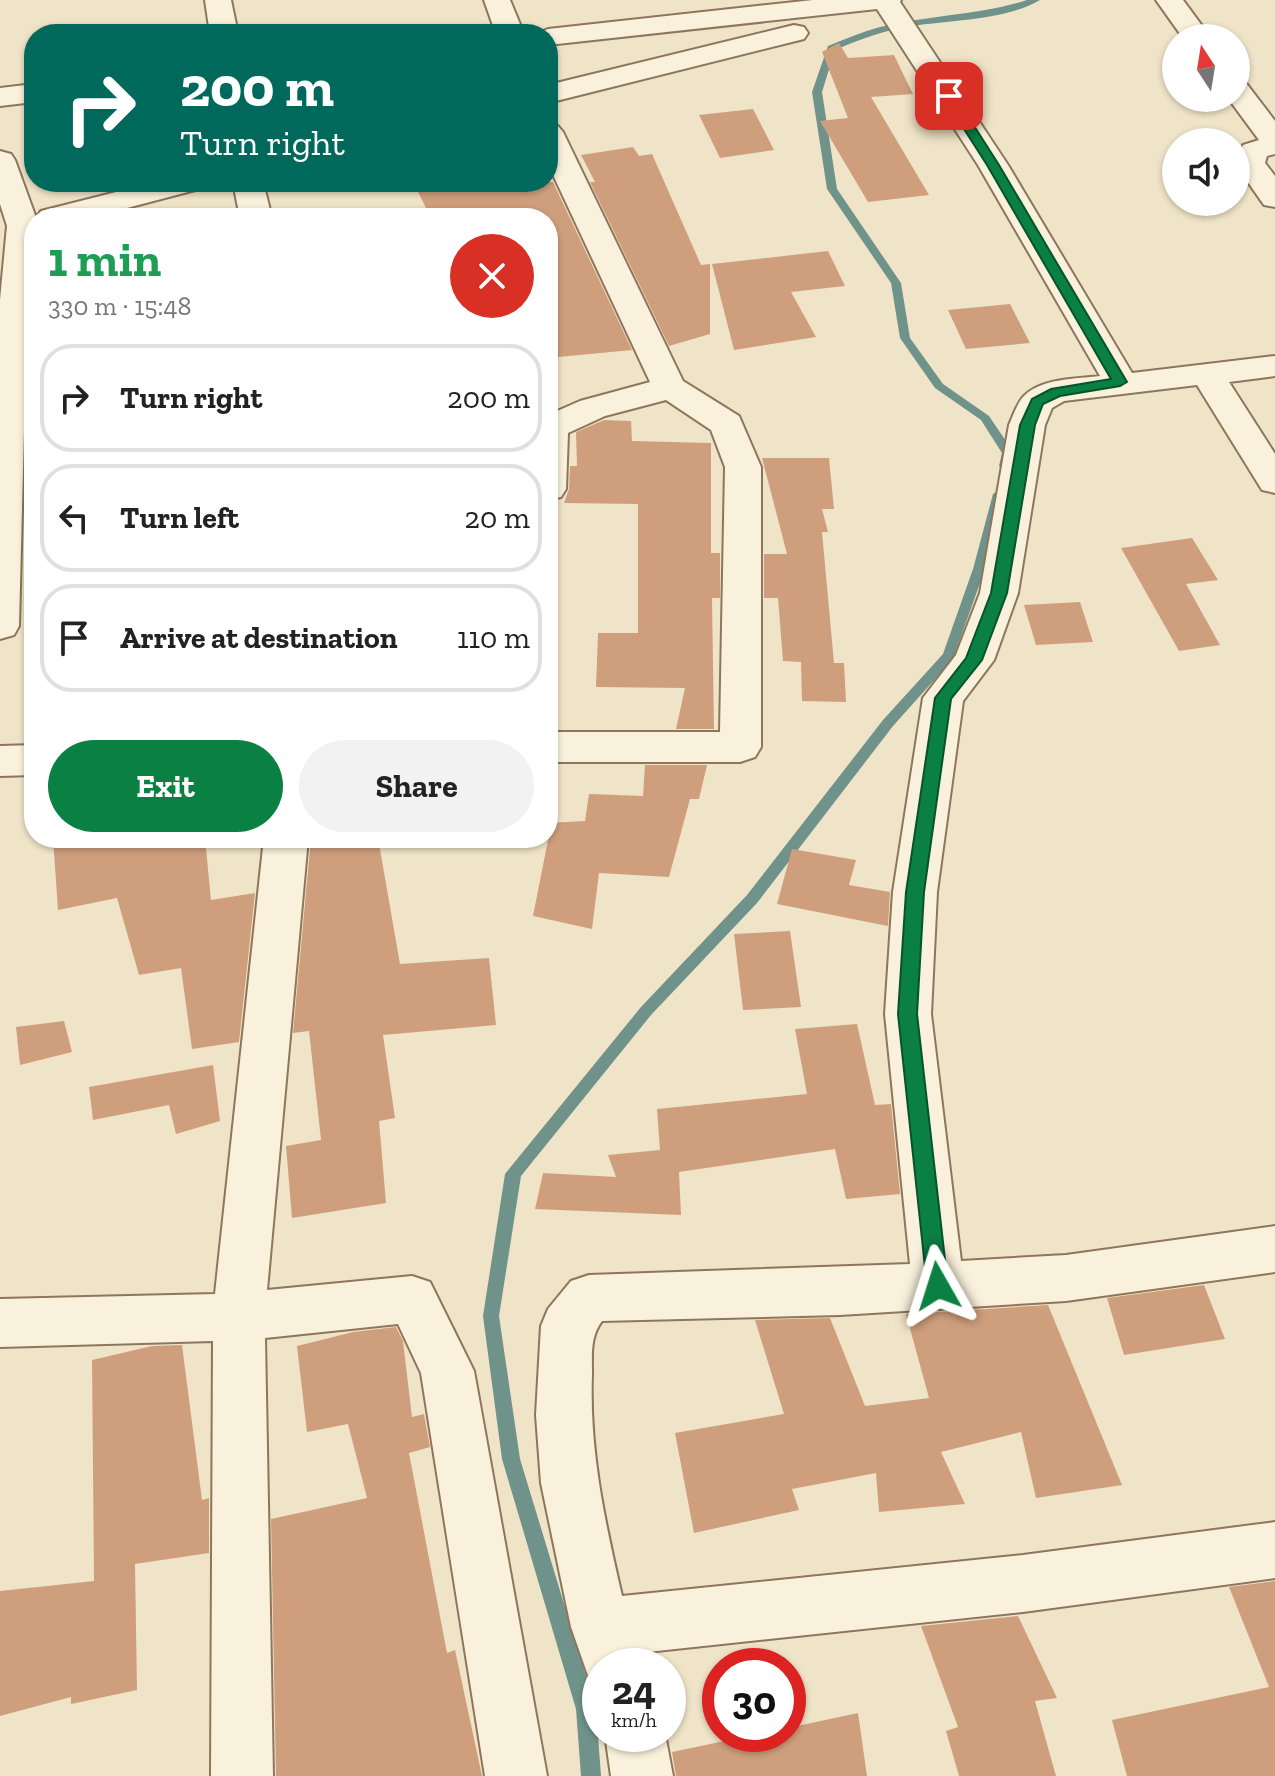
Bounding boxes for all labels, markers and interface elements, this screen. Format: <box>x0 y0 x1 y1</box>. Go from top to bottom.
north arrow <box>1162 24 1250 112</box>
map controls <box>1162 24 1250 216</box>
text: 200 m <box>180 53 334 120</box>
icon: right <box>48 56 152 160</box>
pin <box>915 62 983 130</box>
icon: arrive <box>927 74 971 118</box>
text: Turn right <box>180 121 345 164</box>
button: sound <box>1162 128 1250 216</box>
text: 1 min <box>48 231 161 288</box>
button: close <box>450 234 534 318</box>
text: 330 m · 15:48 <box>48 290 191 322</box>
icon: right <box>52 376 96 420</box>
text: Turn right <box>120 380 262 416</box>
text: 200 m <box>447 380 530 416</box>
icon: left <box>52 496 96 540</box>
text: Turn left <box>120 500 239 536</box>
text: 20 m <box>465 500 530 536</box>
icon: arrive <box>52 616 96 660</box>
text: Arrive at destination <box>120 620 397 656</box>
text: 110 m <box>457 620 530 656</box>
button: Exit <box>48 740 283 832</box>
button: Share <box>299 740 534 832</box>
position arrow <box>896 1244 980 1328</box>
speed limit sign: 30 <box>702 1648 806 1752</box>
text: 24 <box>612 1666 656 1714</box>
text: km/h <box>611 1708 657 1732</box>

